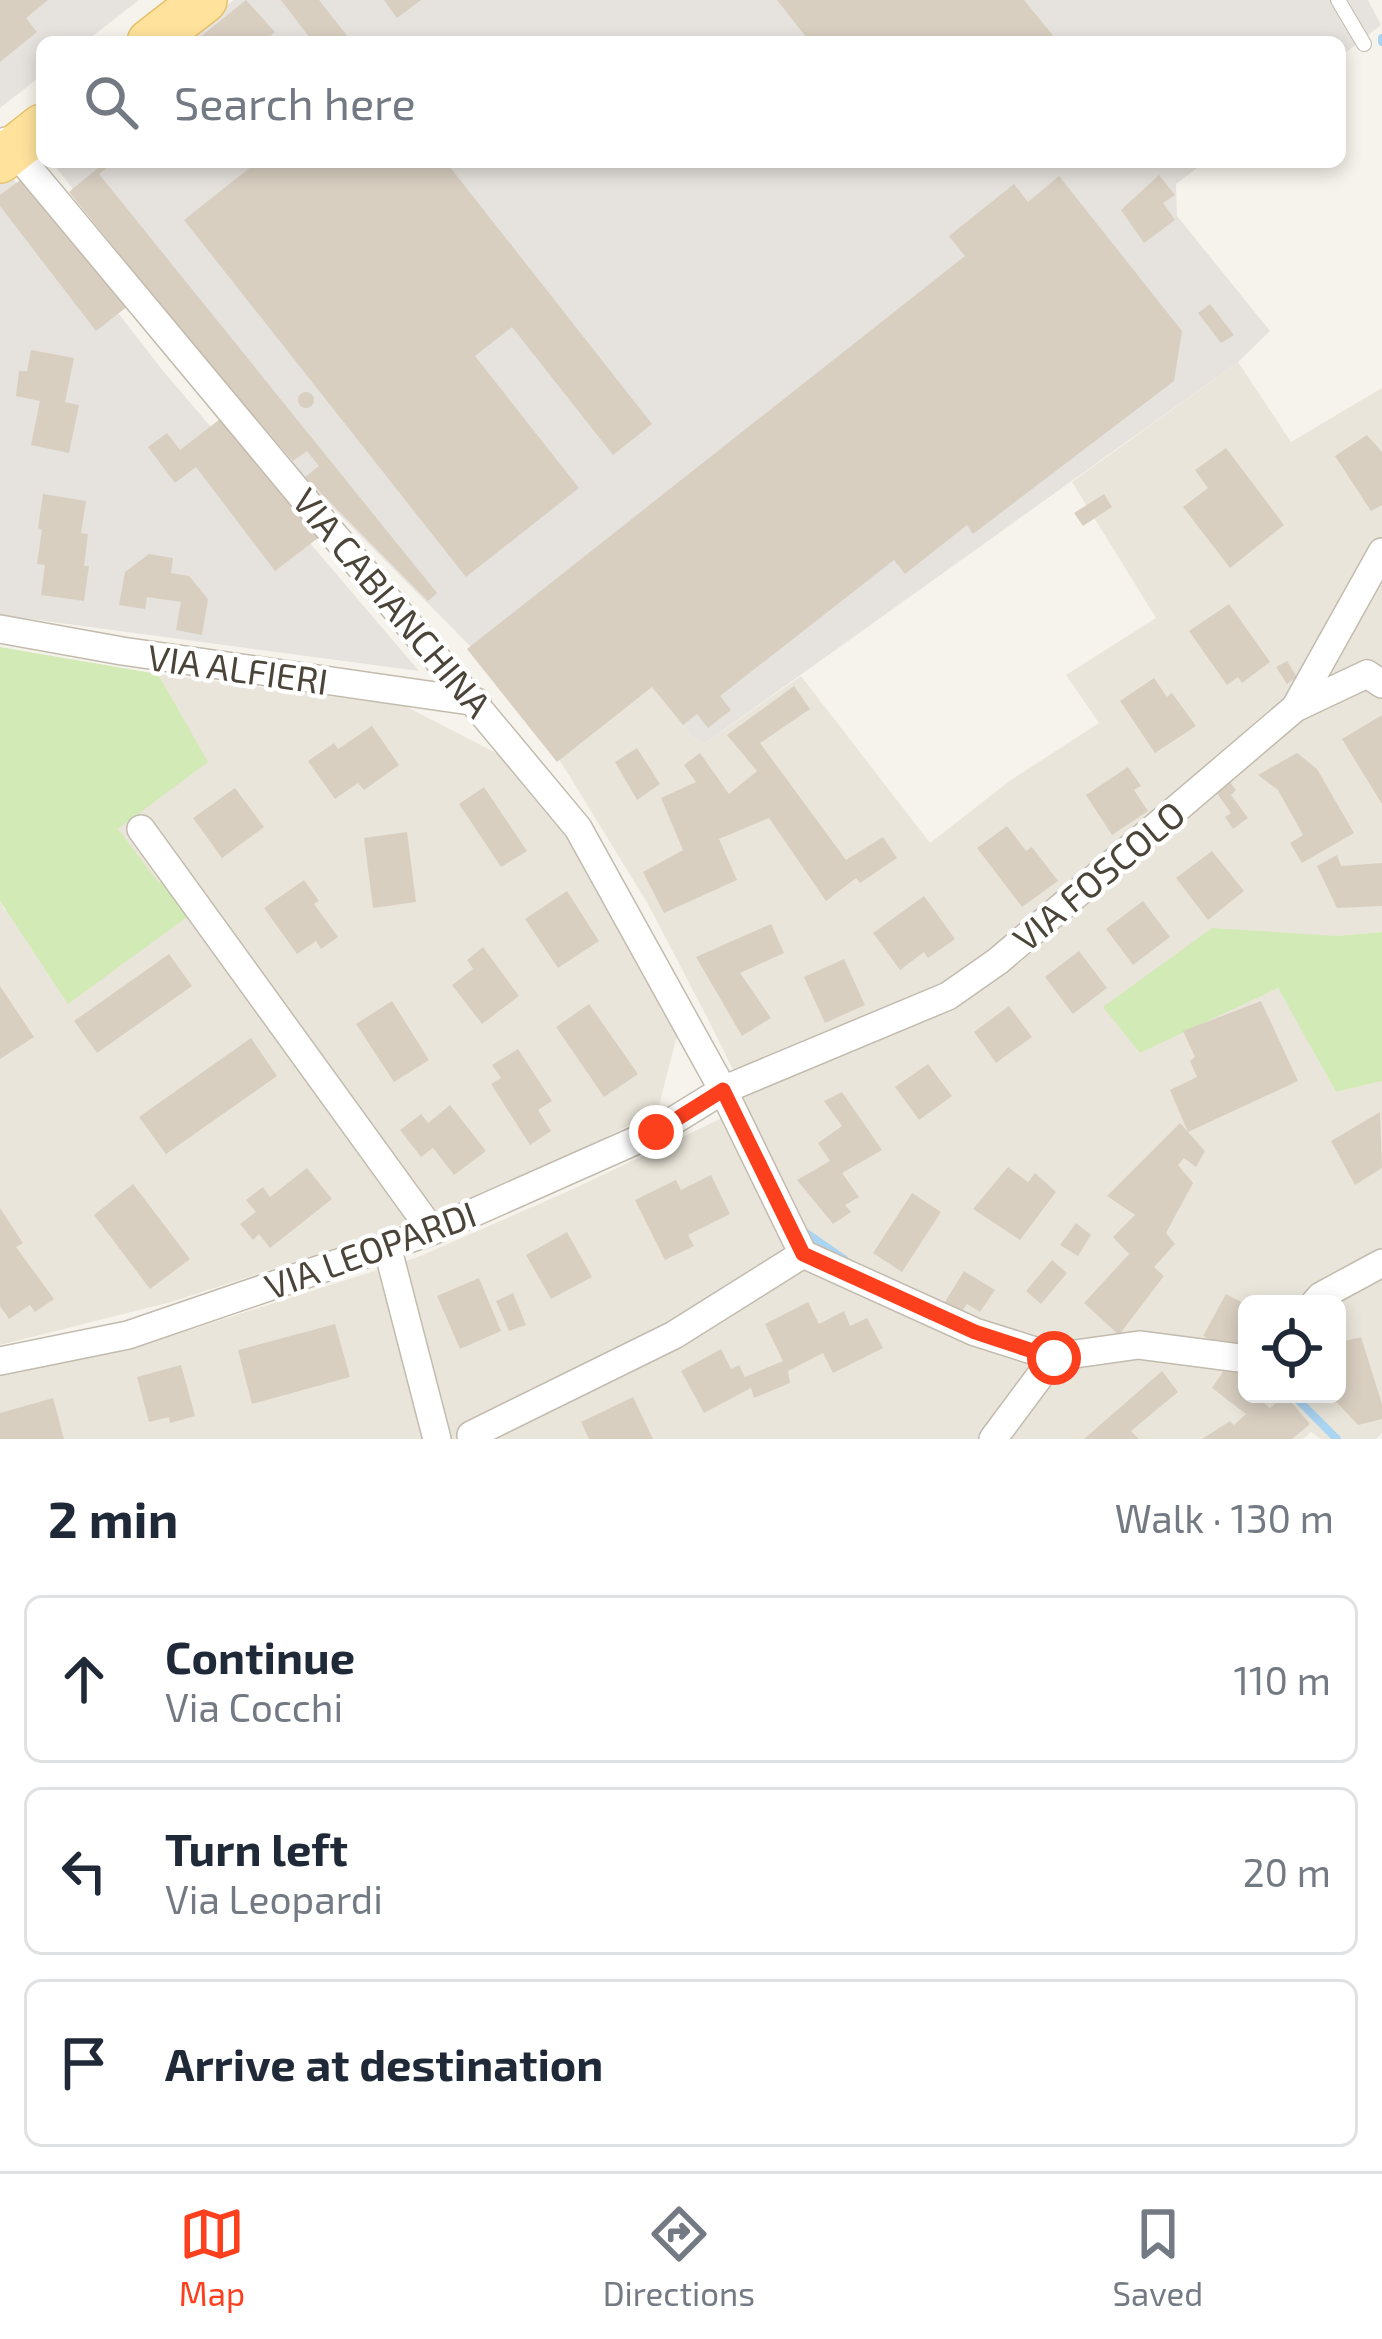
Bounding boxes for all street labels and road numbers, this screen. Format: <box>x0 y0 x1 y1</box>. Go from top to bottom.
street label: VIA CABIANCHINA <box>285 479 501 725</box>
street label: VIA ALFIERI <box>145 634 331 702</box>
street label: VIA FOSCOLO <box>1004 791 1192 959</box>
street label: VIA LEOPARDI <box>259 1191 481 1307</box>

